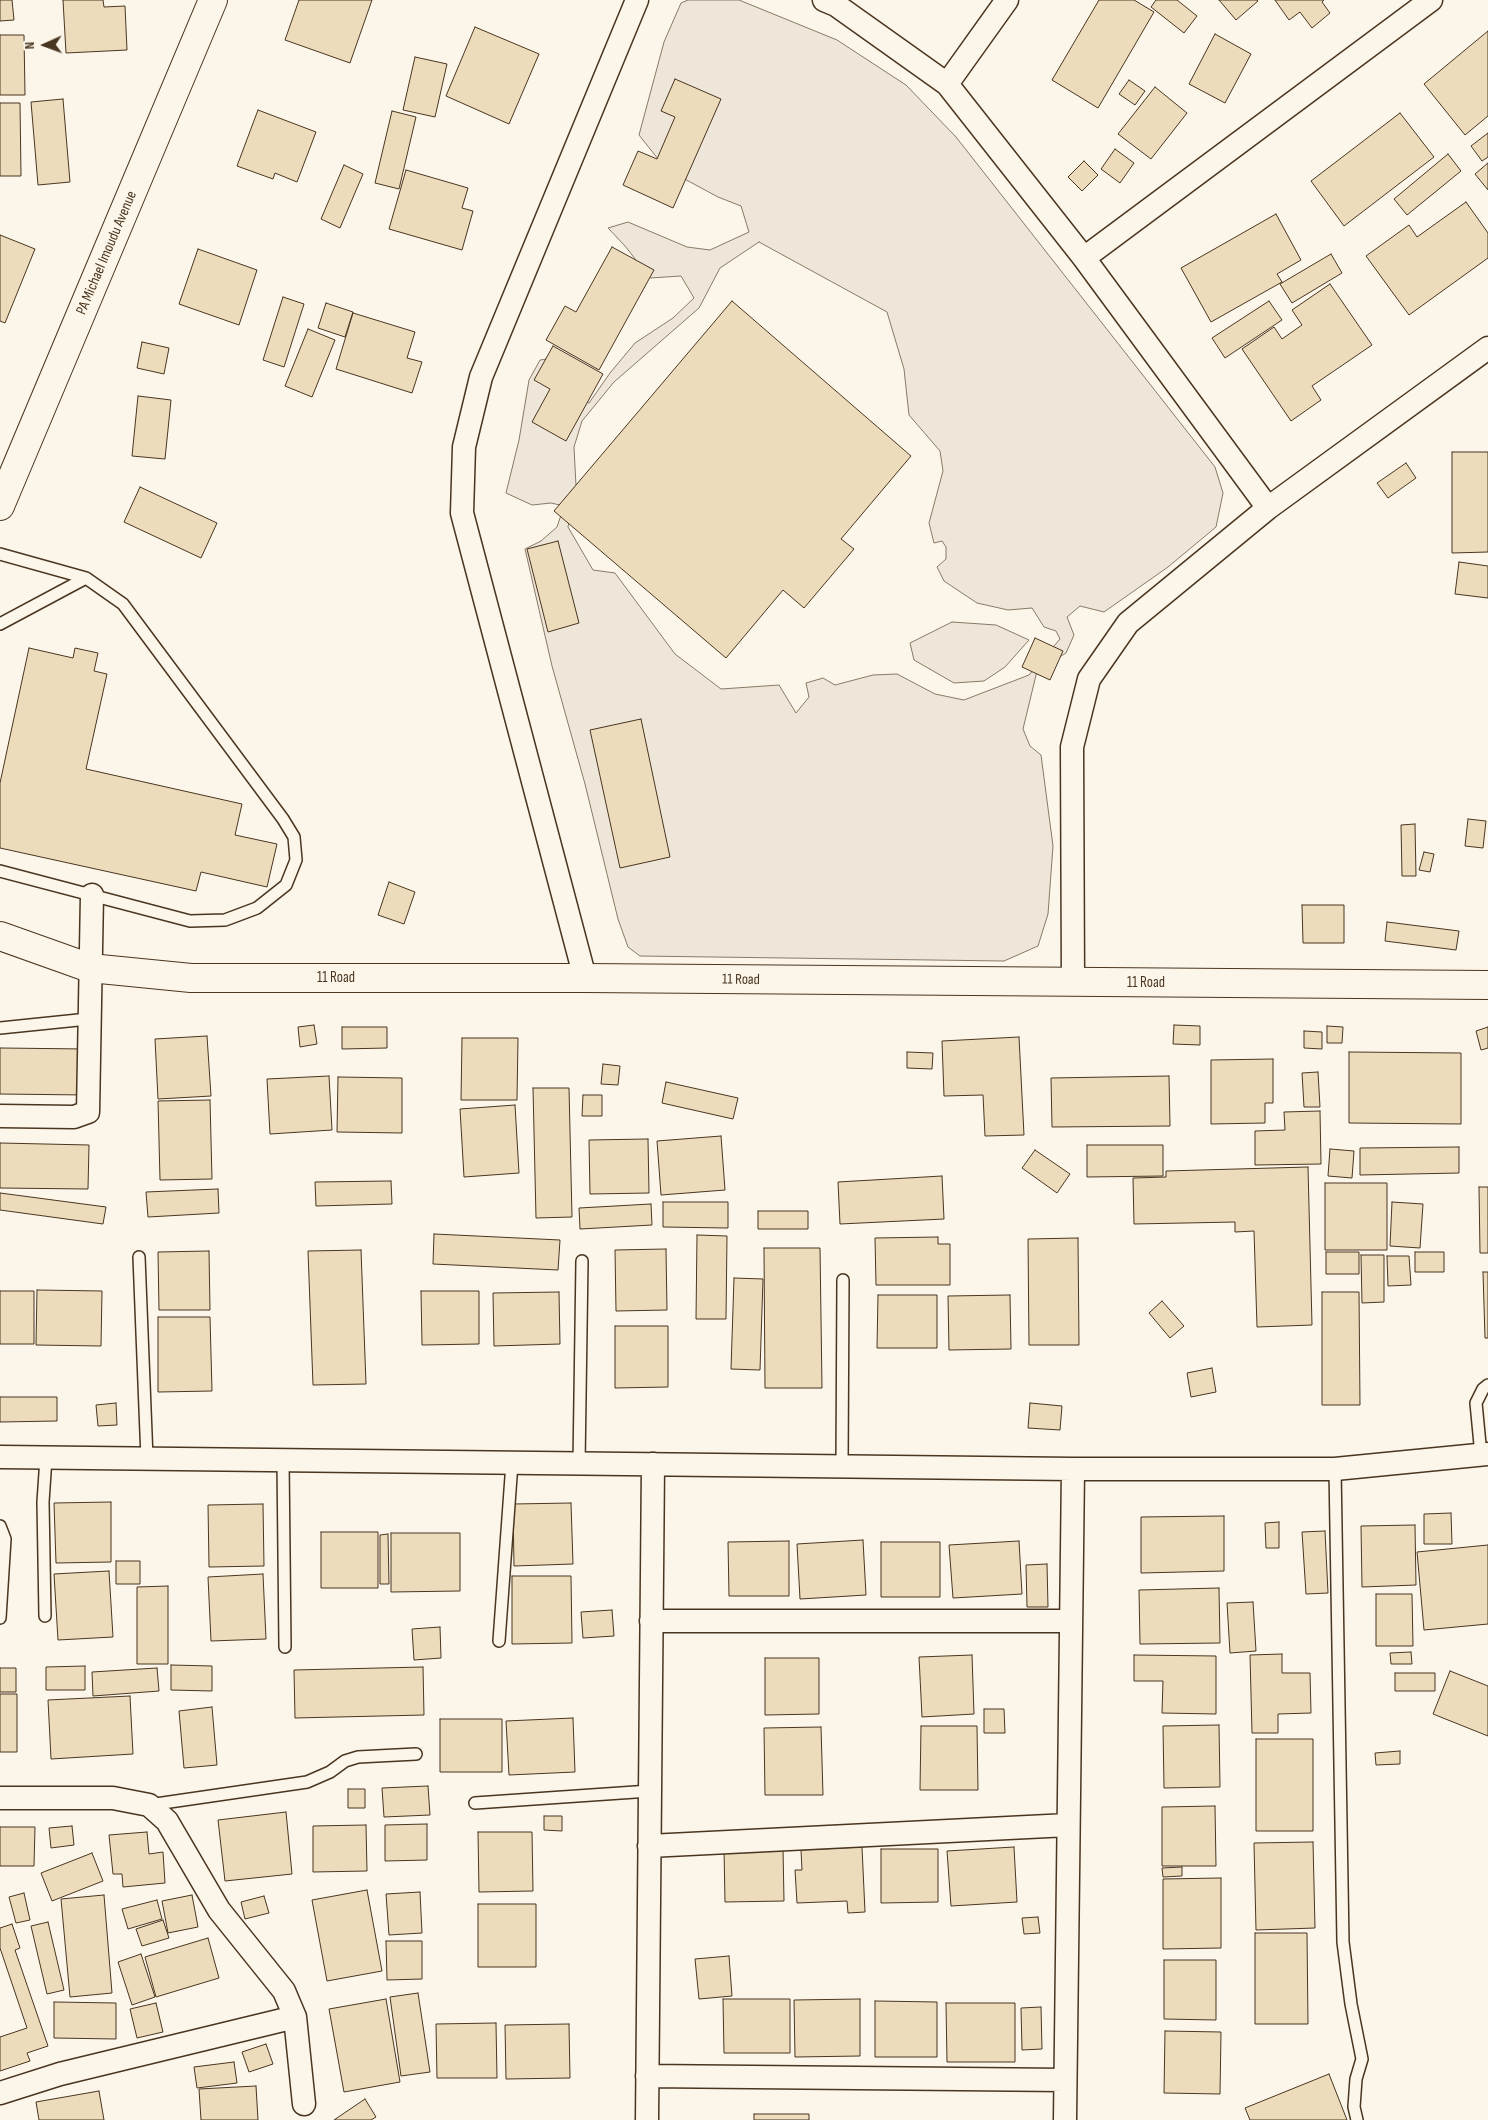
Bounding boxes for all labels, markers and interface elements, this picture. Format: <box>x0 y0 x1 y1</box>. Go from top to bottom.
north arrow <box>20 20 70 70</box>
text: N <box>21 42 38 50</box>
street label: PA Michael Imoudu Avenue <box>73 188 141 318</box>
street label: 11 Road <box>317 969 355 987</box>
street label: 11 Road <box>722 971 760 989</box>
street label: 11 Road <box>1127 974 1165 992</box>

